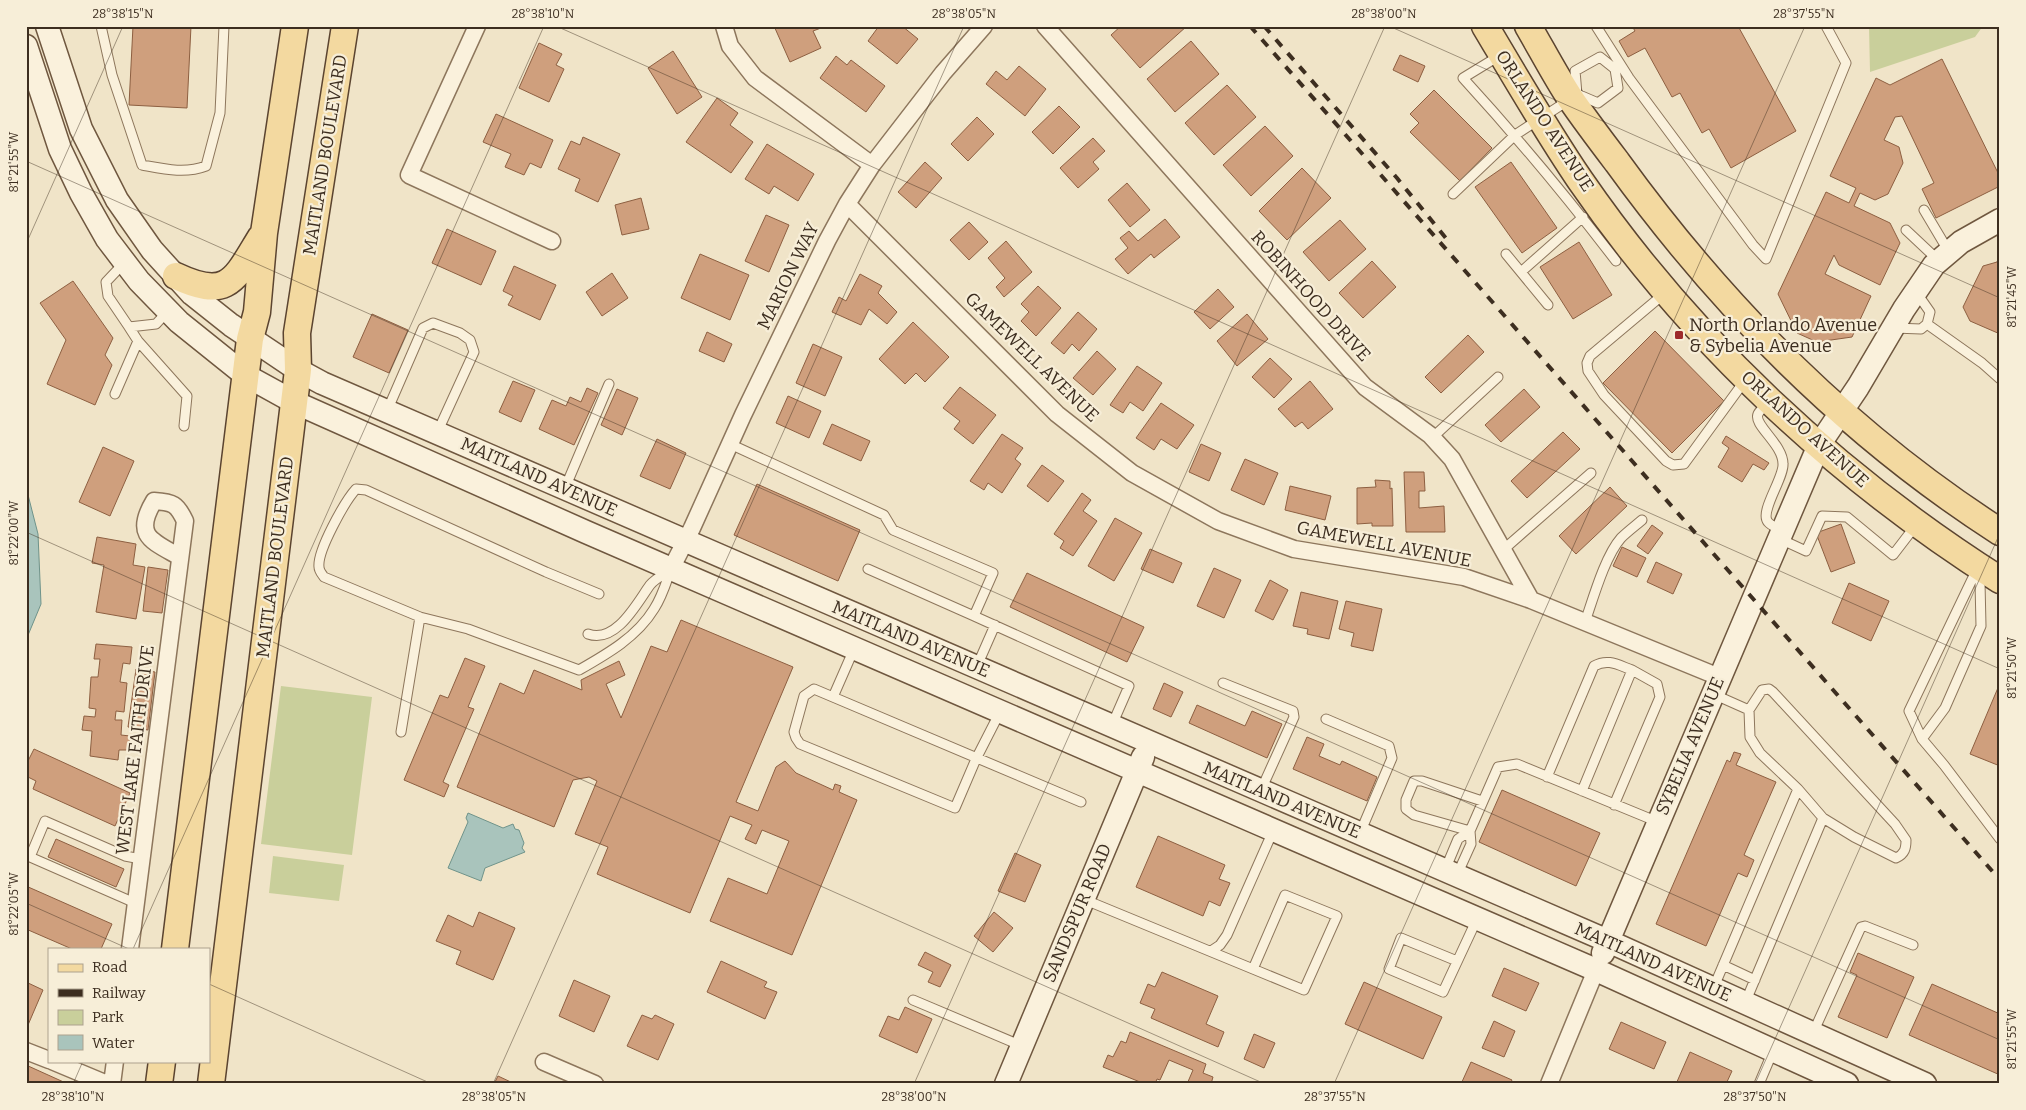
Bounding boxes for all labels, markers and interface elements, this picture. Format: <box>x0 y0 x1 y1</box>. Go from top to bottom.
text: 28°38'15"N <box>92 7 154 21</box>
text: 28°38'10"N <box>512 7 575 21</box>
text: 28°38'05"N <box>932 7 996 21</box>
text: 28°38'00"N <box>1351 7 1417 21</box>
text: 28°37'55"N <box>1773 7 1835 21</box>
street label: ORLANDO AVENUE <box>1491 46 1599 196</box>
street label: MAITLAND BOULEVARD <box>298 53 352 257</box>
text: 81°21'55"W <box>7 131 21 192</box>
street label: MARION WAY <box>753 218 824 333</box>
street label: ROBINHOOD DRIVE <box>1247 226 1375 366</box>
text: 81°21'45"W <box>2005 266 2019 328</box>
street label: GAMEWELL AVENUE <box>960 287 1104 427</box>
place label: North Orlando Avenue & Sybelia Avenue <box>1689 314 1877 357</box>
marker: North Orlando Avenue & Sybelia Avenue <box>1673 329 1685 341</box>
street label: ORLANDO AVENUE <box>1737 366 1873 492</box>
street label: MAITLAND AVENUE <box>457 432 621 522</box>
street label: MAITLAND BOULEVARD <box>252 455 298 659</box>
text: 81°22'00"W <box>7 500 21 566</box>
street label: GAMEWELL AVENUE <box>1295 516 1473 572</box>
street label: MAITLAND AVENUE <box>829 596 993 682</box>
text: 81°21'50"W <box>2005 636 2019 699</box>
street label: WEST LAKE FAITH DRIVE <box>111 644 159 856</box>
street label: SYBELIA AVENUE <box>1651 674 1729 818</box>
street label: MAITLAND AVENUE <box>1200 757 1364 843</box>
street label: SANDSPUR ROAD <box>1038 840 1116 986</box>
text: 81°22'05"W <box>7 871 21 936</box>
street label: MAITLAND AVENUE <box>1571 917 1735 1007</box>
legend <box>48 948 210 1062</box>
text: Road <box>92 958 127 976</box>
text: Railway <box>92 984 146 1002</box>
text: Park <box>92 1008 124 1026</box>
text: 81°21'55"W <box>2005 1008 2019 1069</box>
text: Water <box>92 1034 135 1052</box>
text: 28°38'10"N <box>42 1090 105 1104</box>
text: 28°38'05"N <box>462 1090 526 1104</box>
text: 28°38'00"N <box>881 1090 947 1104</box>
text: 28°37'55"N <box>1304 1090 1366 1104</box>
text: 28°37'50"N <box>1724 1090 1787 1104</box>

